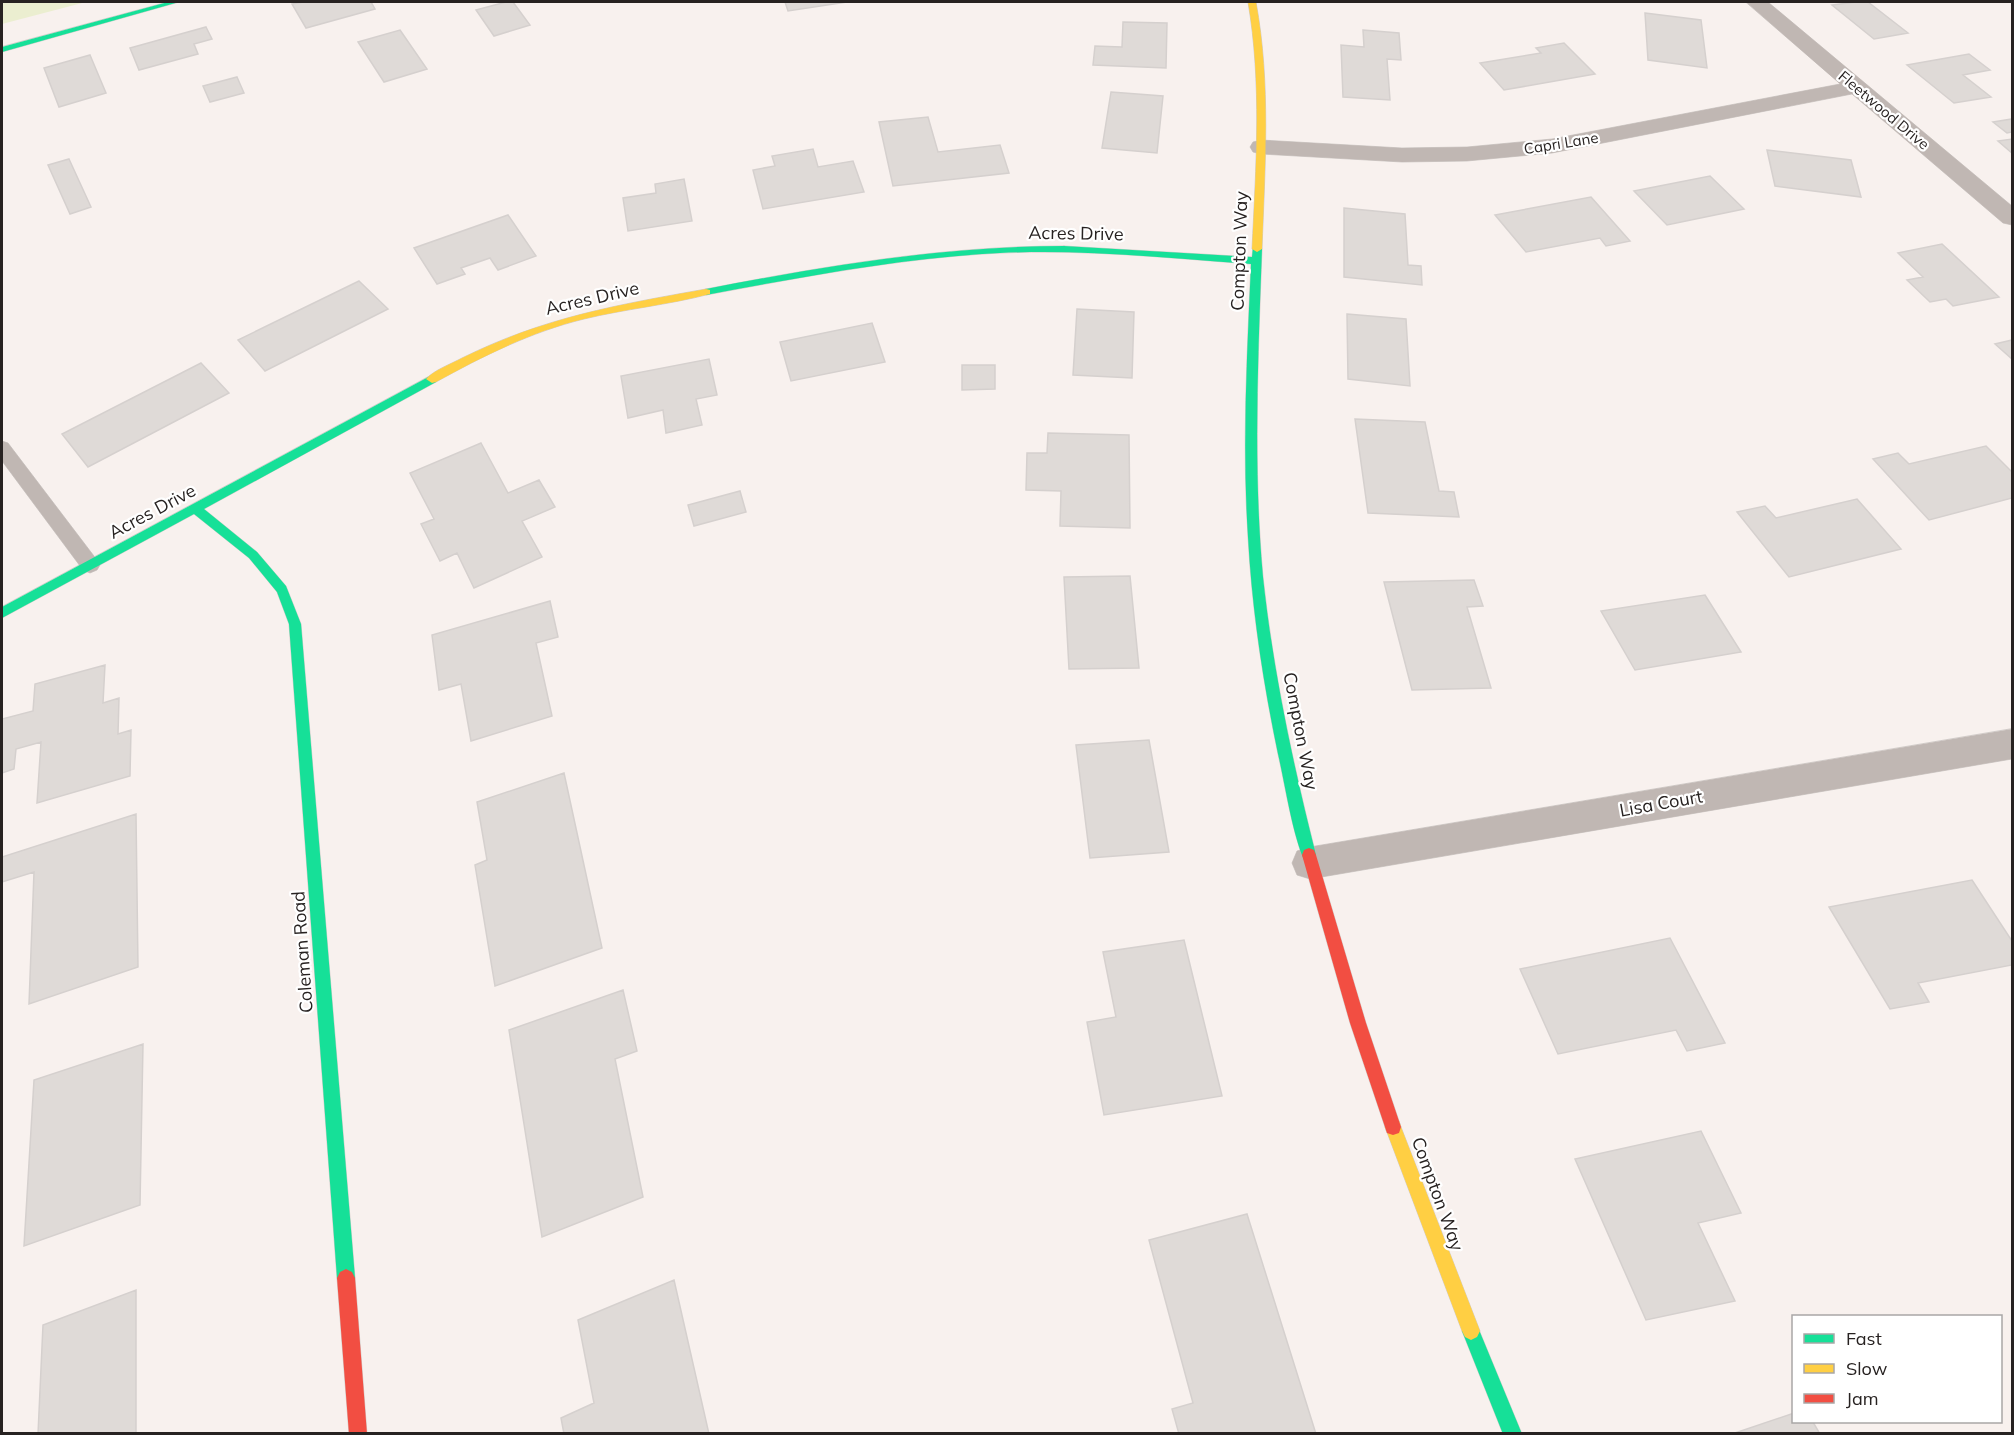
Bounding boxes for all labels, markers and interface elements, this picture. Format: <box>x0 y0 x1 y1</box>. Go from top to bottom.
street label: Fleetwood Drive <box>1835 66 1933 154</box>
street label: Capri Lane <box>1522 128 1600 158</box>
street label: Compton Way <box>1225 190 1253 311</box>
street label: Acres Drive <box>1028 221 1124 245</box>
street label: Acres Drive <box>543 276 641 320</box>
street label: Acres Drive <box>104 478 200 544</box>
street label: Compton Way <box>1278 670 1324 792</box>
street label: Lisa Court <box>1618 784 1704 822</box>
street label: Coleman Road <box>286 890 318 1014</box>
street label: Compton Way <box>1407 1134 1469 1254</box>
legend <box>1792 1315 2002 1423</box>
text: Fast <box>1846 1327 1882 1350</box>
text: Slow <box>1846 1357 1888 1380</box>
text: Jam <box>1846 1387 1879 1410</box>

